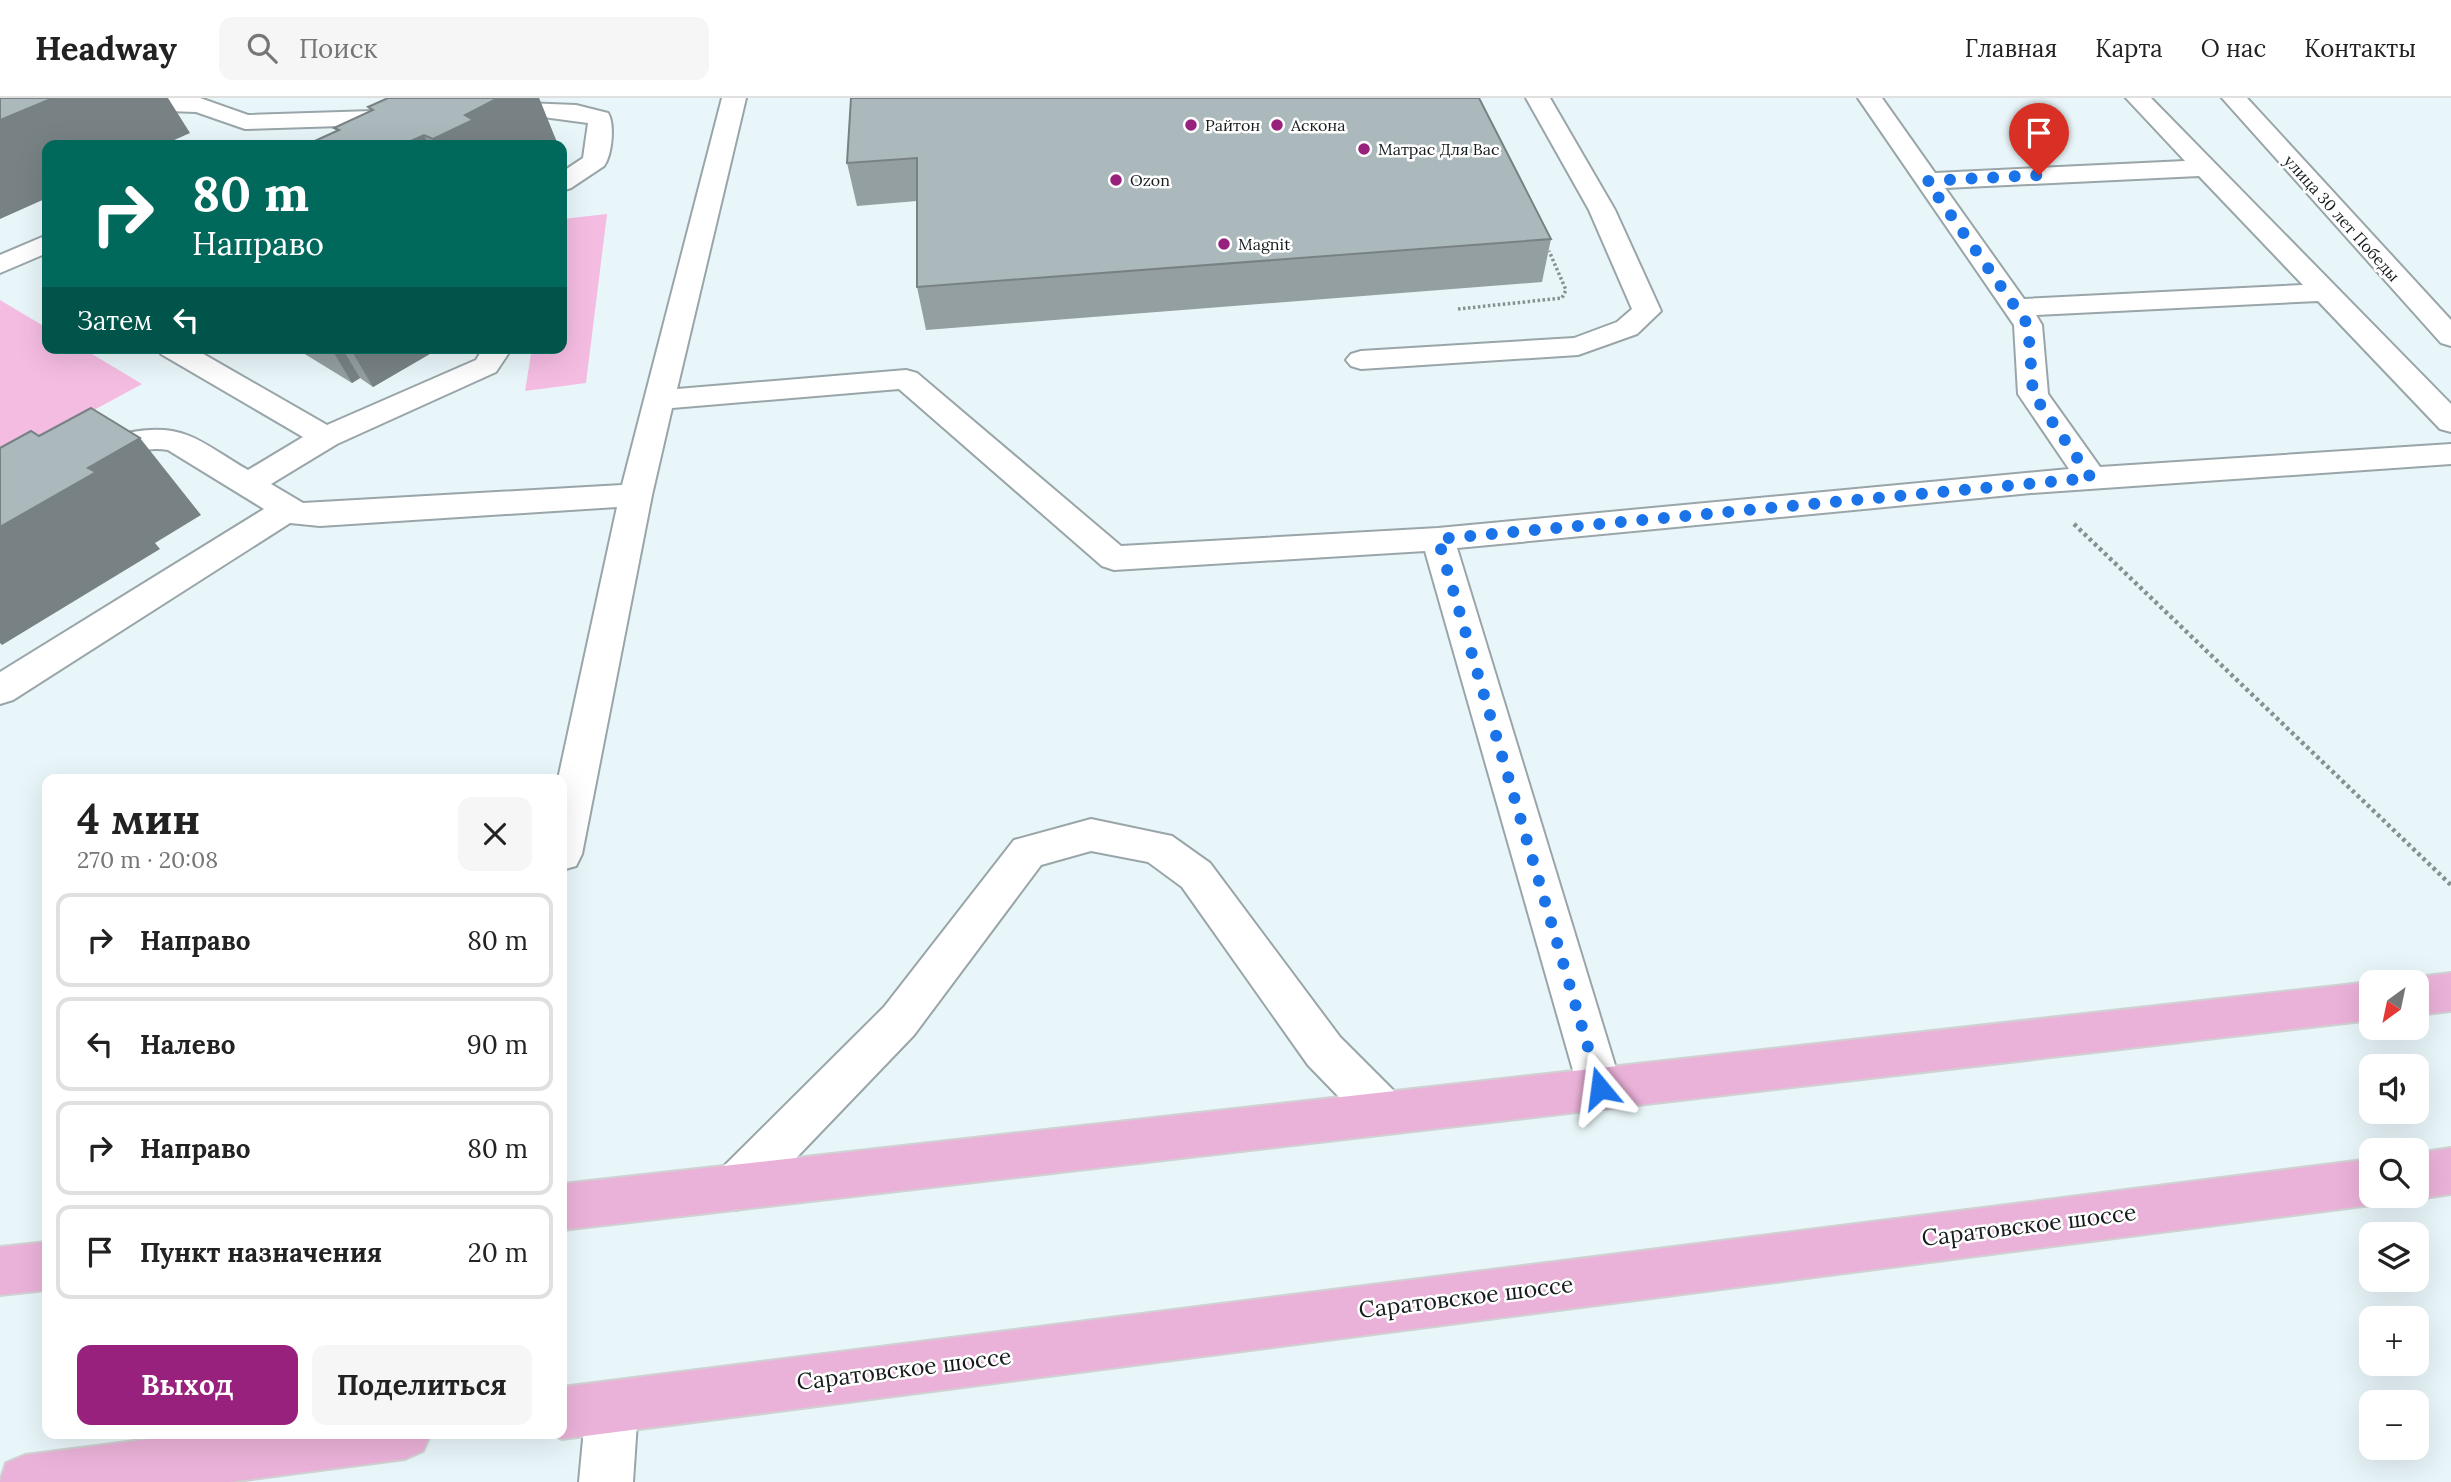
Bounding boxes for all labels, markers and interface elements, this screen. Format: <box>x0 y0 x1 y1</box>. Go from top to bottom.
search box <box>219 17 709 80</box>
text: Headway <box>35 27 177 69</box>
icon: search <box>243 29 281 67</box>
text: Поиск <box>299 32 377 65</box>
text: Главная <box>1965 33 2057 64</box>
text: Карта <box>2095 33 2163 64</box>
text: О нас <box>2201 33 2266 64</box>
text: Контакты <box>2304 33 2416 64</box>
pin <box>2009 103 2069 175</box>
icon: arrive <box>2020 114 2058 152</box>
place label: Райтон <box>1205 115 1260 135</box>
place label: Аскона <box>1290 115 1346 135</box>
marker: Райтон <box>1183 117 1199 133</box>
marker: Аскона <box>1269 117 1285 133</box>
place label: Матрас Для Вас <box>1378 139 1500 159</box>
marker: Матрас Для Вас <box>1356 141 1372 157</box>
street label: улица 30 лет Победы <box>2280 151 2404 286</box>
text: 80 m <box>192 162 309 224</box>
icon: right <box>77 168 168 259</box>
place label: Ozon <box>1130 170 1170 190</box>
marker: Ozon <box>1108 172 1124 188</box>
text: Направо <box>192 223 324 264</box>
place label: Magnit <box>1238 234 1291 254</box>
marker: Magnit <box>1216 236 1232 252</box>
icon: left <box>167 301 205 339</box>
text: Затем <box>77 304 153 337</box>
text: 4 мин <box>77 792 200 846</box>
button: close <box>458 797 532 871</box>
text: 270 m · 20:08 <box>77 845 218 874</box>
icon: right <box>81 921 119 959</box>
text: Направо <box>140 924 251 957</box>
text: 80 m <box>467 924 528 957</box>
north arrow <box>2359 970 2429 1040</box>
map controls <box>2359 970 2429 1460</box>
icon: left <box>81 1025 119 1063</box>
text: Налево <box>140 1028 236 1061</box>
text: 90 m <box>467 1028 528 1061</box>
position arrow <box>1563 1051 1637 1125</box>
button: sound <box>2359 1054 2429 1124</box>
icon: right <box>81 1129 119 1167</box>
text: Направо <box>140 1132 251 1165</box>
text: 80 m <box>467 1132 528 1165</box>
button: search <box>2359 1138 2429 1208</box>
street label: Саратовское шоссе <box>1920 1197 2138 1252</box>
button: layers <box>2359 1222 2429 1292</box>
icon: arrive <box>81 1233 119 1271</box>
text: Пункт назначения <box>140 1236 382 1269</box>
text: 20 m <box>468 1236 528 1269</box>
street label: Саратовское шоссе <box>1357 1269 1575 1324</box>
button: + <box>2359 1306 2429 1376</box>
street label: Саратовское шоссе <box>795 1341 1013 1396</box>
button: Выход <box>77 1345 298 1425</box>
button: Поделиться <box>312 1345 532 1425</box>
button: − <box>2359 1390 2429 1460</box>

